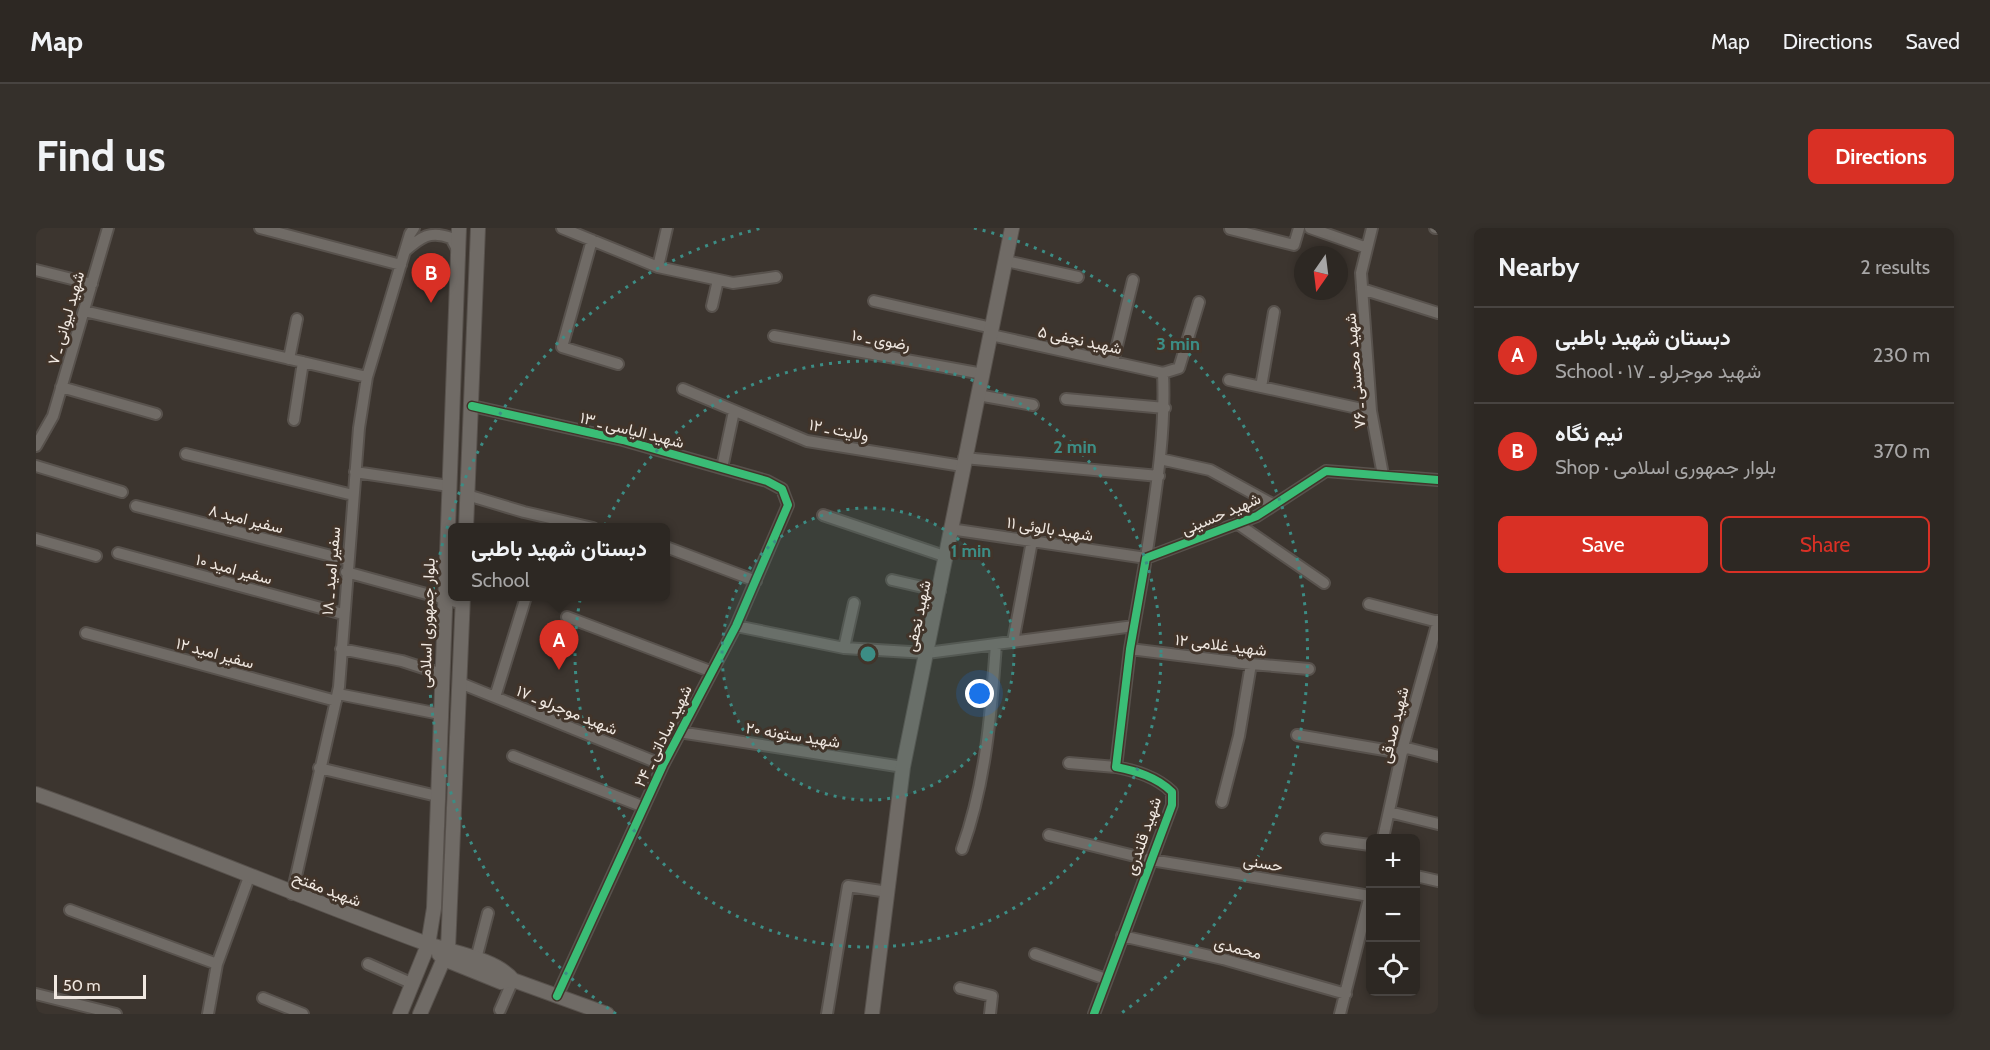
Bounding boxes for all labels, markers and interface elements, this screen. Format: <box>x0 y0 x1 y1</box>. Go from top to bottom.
text: Map <box>30 24 83 58</box>
text: Map <box>1711 29 1750 54</box>
text: Directions <box>1783 29 1872 54</box>
text: Saved <box>1905 29 1960 54</box>
button: Directions <box>1808 129 1954 184</box>
text: Find us <box>36 130 165 182</box>
north arrow <box>1294 246 1348 300</box>
text: Nearby <box>1498 251 1579 283</box>
pin: B <box>412 254 450 303</box>
text: 2 results <box>1860 255 1930 279</box>
street label: شهید لیوانی ـ ۷ <box>44 269 89 367</box>
street label: شهید محسنی ـ ۷۶ <box>1340 312 1371 430</box>
street label: شهید نجفی ۵ <box>1036 322 1124 359</box>
text: دبستان شهید باطبی <box>1555 324 1731 351</box>
street label: رضوی ـ ۱۰ <box>850 326 912 355</box>
text: 3 min <box>1156 333 1200 355</box>
text: A <box>1511 343 1524 367</box>
text: 230 m <box>1873 343 1930 367</box>
text: School · شهید موجرلو ـ ۱۷ <box>1555 359 1761 383</box>
street label: شهید الیاسی ـ ۱۳ <box>578 408 686 453</box>
street label: ولایت ـ ۱۲ <box>807 415 871 446</box>
text: نیم نگاه <box>1555 420 1623 447</box>
text: 2 min <box>1053 436 1097 458</box>
text: B <box>1511 439 1524 463</box>
text: 370 m <box>1873 439 1930 463</box>
text: Shop · بلوار جمهوری اسلامی <box>1555 455 1776 479</box>
street label: شهید حسینی <box>1178 489 1264 540</box>
street label: سفیر امید ۸ <box>206 501 285 538</box>
street label: شهید بالوئی ۱۱ <box>1005 513 1095 546</box>
button: Save <box>1498 516 1708 573</box>
button: Share <box>1720 516 1930 573</box>
popup <box>448 523 670 601</box>
street label: سفیر امید ـ ۱۸ <box>318 526 345 616</box>
text: دبستان شهید باطبی <box>471 535 647 562</box>
text: 1 min <box>951 540 991 562</box>
street label: سفیر امید ۱۰ <box>193 550 274 589</box>
street label: بلوار جمهوری اسلامی <box>415 558 440 688</box>
text: School <box>471 568 529 592</box>
street label: شهید نجفی <box>901 579 936 654</box>
pin: A <box>540 620 578 670</box>
street label: شهید غلامی ۱۲ <box>1174 630 1268 661</box>
street label: سفیر امید ۱۲ <box>174 633 256 673</box>
centre of rings <box>858 644 878 664</box>
your location <box>965 679 994 708</box>
street label: شهید موجرلو ـ ۱۷ <box>513 681 620 740</box>
street label: شهید ساداتی ـ ۲۴ <box>630 682 697 791</box>
street label: شهید صدقی <box>1375 685 1414 765</box>
street label: شهید ستونه ۲۰ <box>744 718 842 753</box>
street label: شهید قلندری <box>1121 794 1166 878</box>
map controls <box>1366 834 1420 996</box>
button: + <box>1366 834 1420 888</box>
street label: حسنی <box>1242 850 1285 877</box>
street label: شهید مفتح <box>289 867 364 913</box>
button: − <box>1366 888 1420 942</box>
street label: محمدی <box>1212 933 1264 964</box>
button: locate <box>1366 942 1420 996</box>
scale bar <box>54 972 146 1000</box>
text: 50 m <box>63 976 100 995</box>

